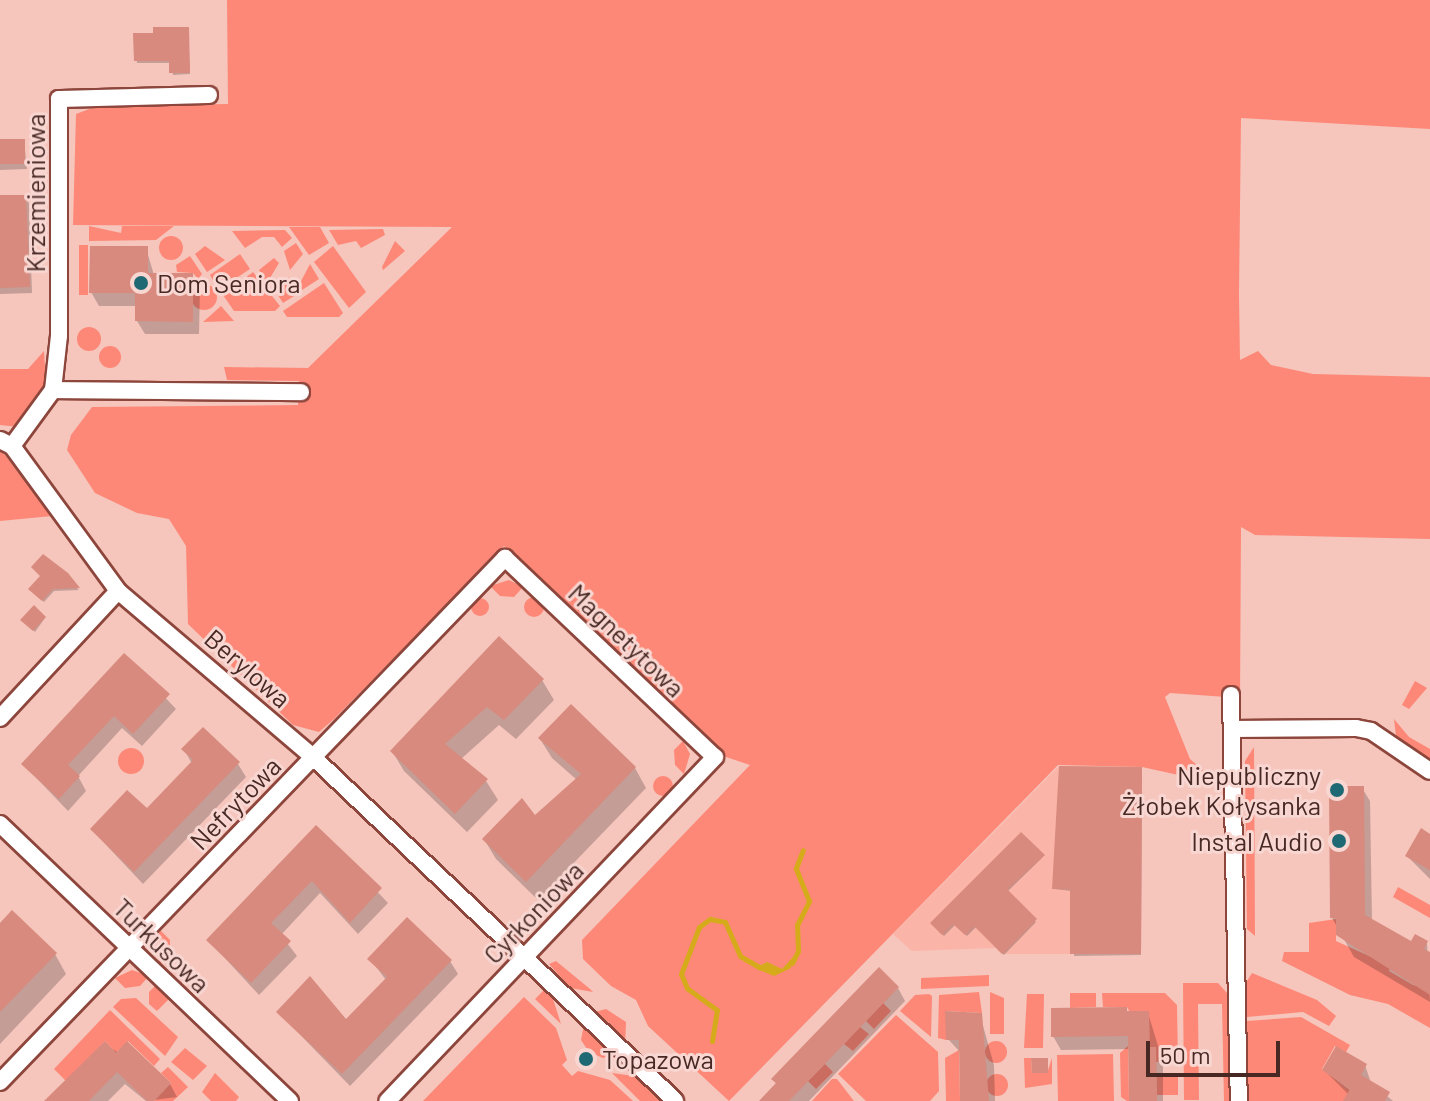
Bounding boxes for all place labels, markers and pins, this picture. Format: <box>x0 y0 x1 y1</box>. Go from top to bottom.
place label: Dom Seniora <box>157 267 300 299</box>
marker: Dom Seniora <box>132 274 150 292</box>
place label: Niepubliczny Żłobek Kołysanka <box>1122 759 1321 820</box>
marker: Niepubliczny Żłobek Kołysanka <box>1328 781 1346 799</box>
place label: Instal Audio <box>1191 825 1323 857</box>
marker: Instal Audio <box>1330 832 1348 850</box>
place label: Topazowa <box>602 1043 714 1075</box>
marker: Topazowa <box>577 1050 595 1068</box>

